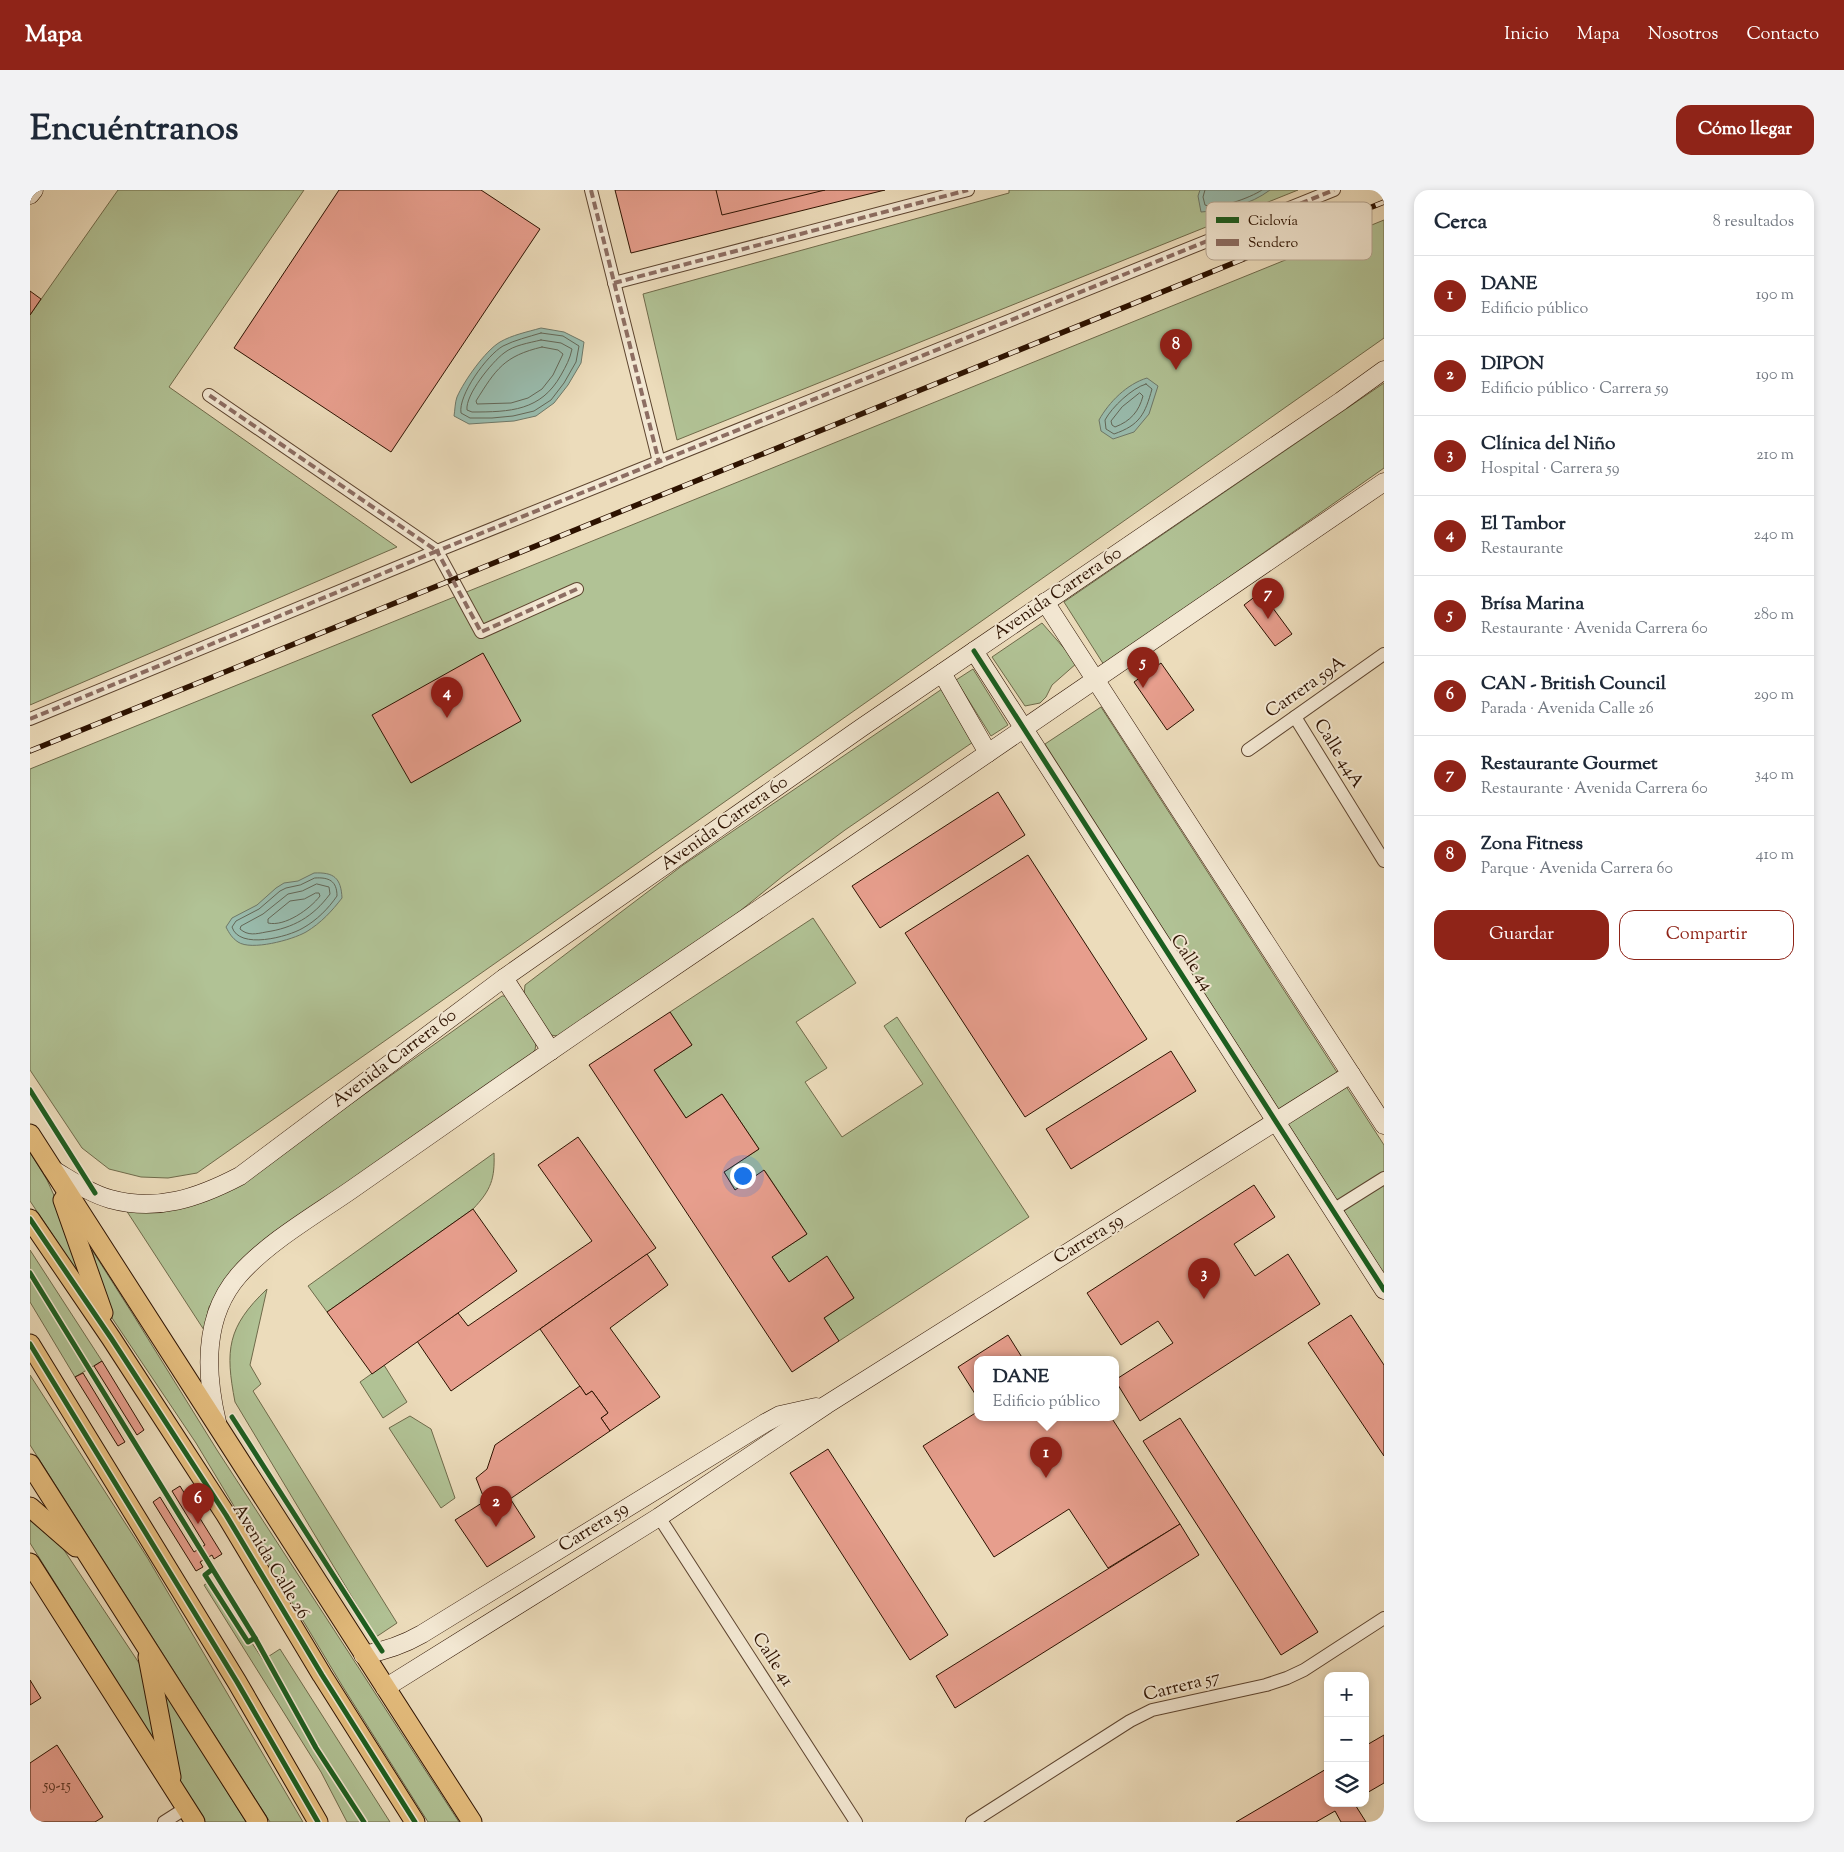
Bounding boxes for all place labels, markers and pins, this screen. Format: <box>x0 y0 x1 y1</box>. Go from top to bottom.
pin: 8 <box>1160 329 1192 370</box>
pin: 7 <box>1252 578 1284 619</box>
pin: 5 <box>1127 647 1159 688</box>
pin: 4 <box>431 677 463 718</box>
pin: 3 <box>1188 1258 1220 1299</box>
pin: 1 <box>1030 1437 1062 1478</box>
pin: 6 <box>182 1483 214 1524</box>
pin: 2 <box>480 1486 512 1527</box>

